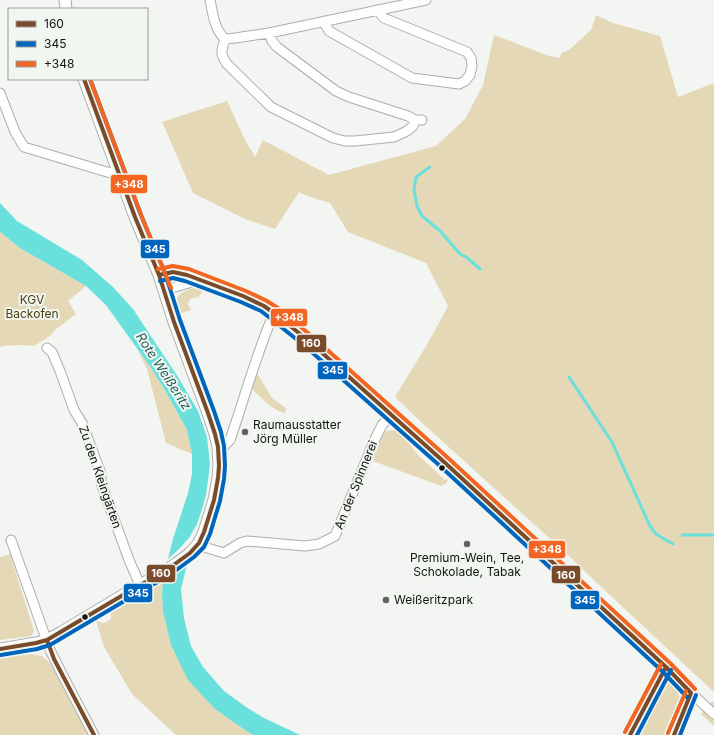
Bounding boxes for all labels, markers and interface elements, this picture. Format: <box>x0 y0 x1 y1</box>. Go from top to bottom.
legend <box>8 8 148 80</box>
text: 160 <box>44 16 64 31</box>
text: 345 <box>44 36 66 51</box>
text: +348 <box>44 56 74 71</box>
line badge: +348 <box>110 174 148 194</box>
text: +348 <box>114 177 144 191</box>
line badge: 345 <box>140 239 170 259</box>
text: 345 <box>144 242 166 256</box>
park label: KGV Backofen <box>5 292 59 321</box>
line badge: +348 <box>270 308 308 327</box>
text: +348 <box>274 310 304 324</box>
water label: Rote Weißeritz <box>133 329 195 413</box>
line badge: 160 <box>296 334 327 353</box>
text: 160 <box>301 336 321 350</box>
line badge: 345 <box>317 361 348 380</box>
text: 345 <box>322 363 344 377</box>
place label: Raumausstatter Jörg Müller <box>253 417 342 446</box>
street label: Zu den Kleingärten <box>76 424 125 530</box>
marker: Raumausstatter Jörg Müller <box>240 427 250 437</box>
street label: An der Spinnerei <box>331 438 380 531</box>
unlabelled marker <box>437 463 447 473</box>
marker: Premium-Wein, Tee, Schokolade, Tabak <box>462 539 472 549</box>
line badge: +348 <box>528 540 566 559</box>
text: +348 <box>532 542 562 556</box>
place label: Premium-Wein, Tee, Schokolade, Tabak <box>410 550 524 579</box>
line badge: 160 <box>146 564 176 583</box>
line badge: 160 <box>551 565 581 584</box>
text: 160 <box>151 566 171 580</box>
text: 160 <box>556 568 576 582</box>
line badge: 345 <box>123 583 153 603</box>
text: 345 <box>127 586 149 600</box>
line badge: 345 <box>570 590 600 610</box>
place label: Weißeritzpark <box>394 592 474 607</box>
text: 345 <box>574 593 596 607</box>
marker: Weißeritzpark <box>381 595 391 605</box>
unlabelled marker <box>80 612 90 622</box>

